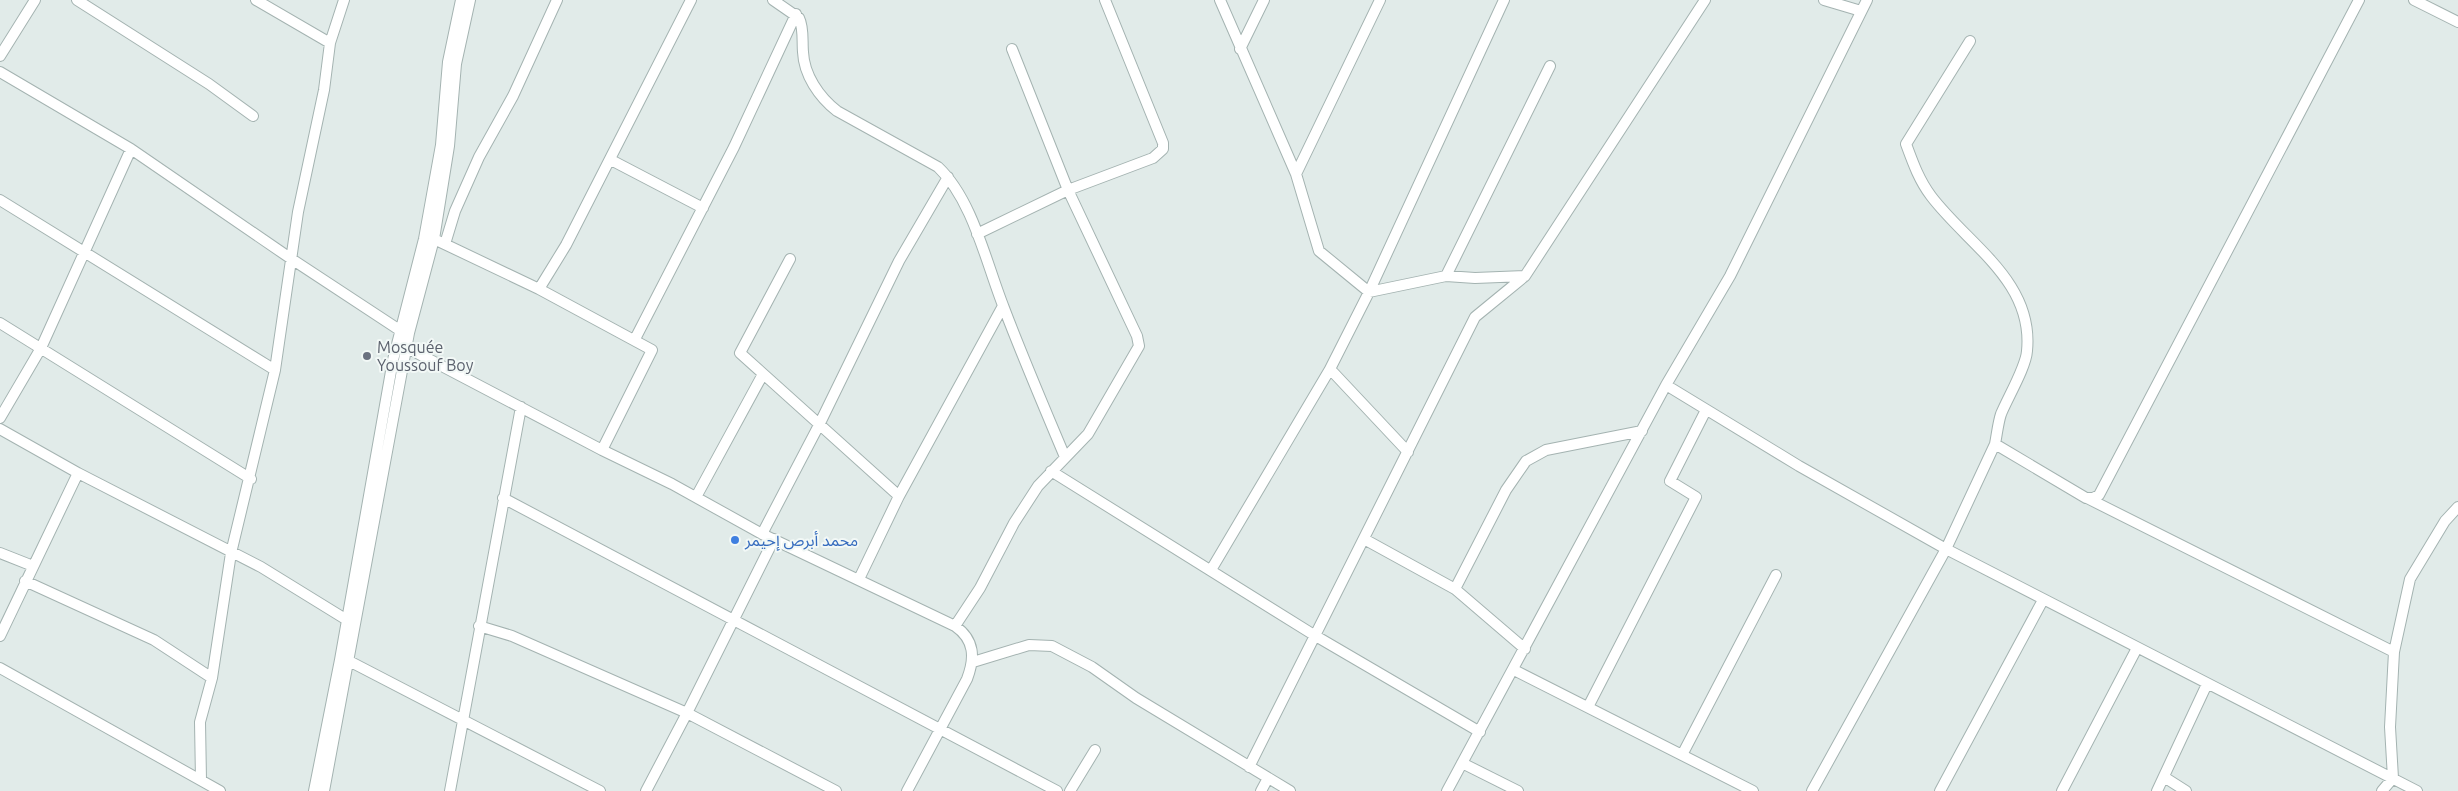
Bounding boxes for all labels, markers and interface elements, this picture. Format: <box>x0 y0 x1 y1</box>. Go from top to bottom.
place label: Mosquée Youssouf Boy <box>377 338 474 374</box>
marker: Mosquée Youssouf Boy <box>361 350 373 362</box>
place label: محمد أبرص إحيمر <box>744 531 858 551</box>
marker: محمد أبرص إحيمر <box>729 534 741 546</box>

